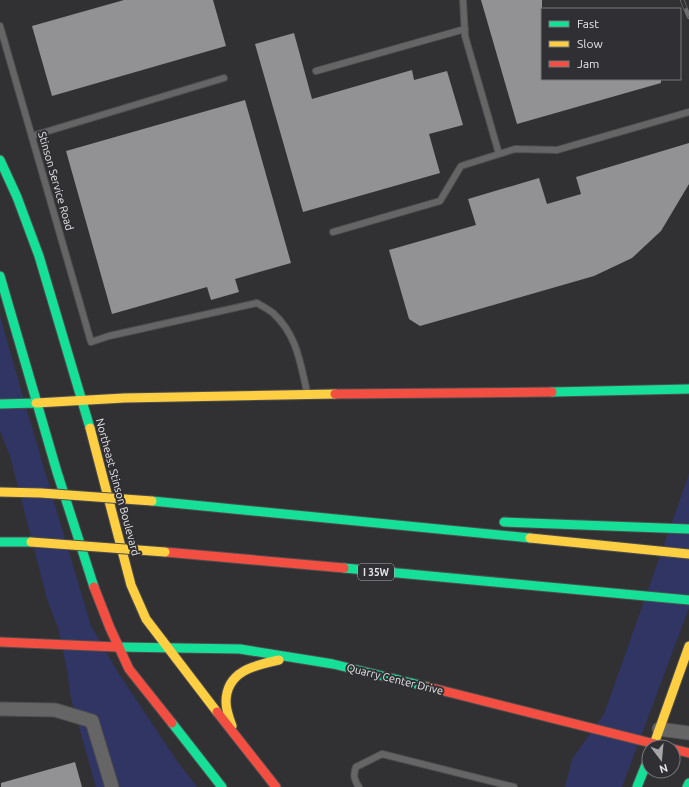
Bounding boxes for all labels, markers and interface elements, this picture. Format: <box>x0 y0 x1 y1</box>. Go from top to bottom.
legend <box>541 8 681 80</box>
text: Fast <box>577 17 599 30</box>
text: Slow <box>577 37 603 50</box>
text: Jam <box>577 57 599 70</box>
street label: Stinson Service Road <box>36 130 76 232</box>
street label: Northeast Stinson Boulevard <box>94 417 142 557</box>
road number: I 35W <box>358 564 394 580</box>
street label: Quarry Center Drive <box>346 661 444 697</box>
north arrow <box>641 739 681 779</box>
text: N <box>658 762 669 776</box>

